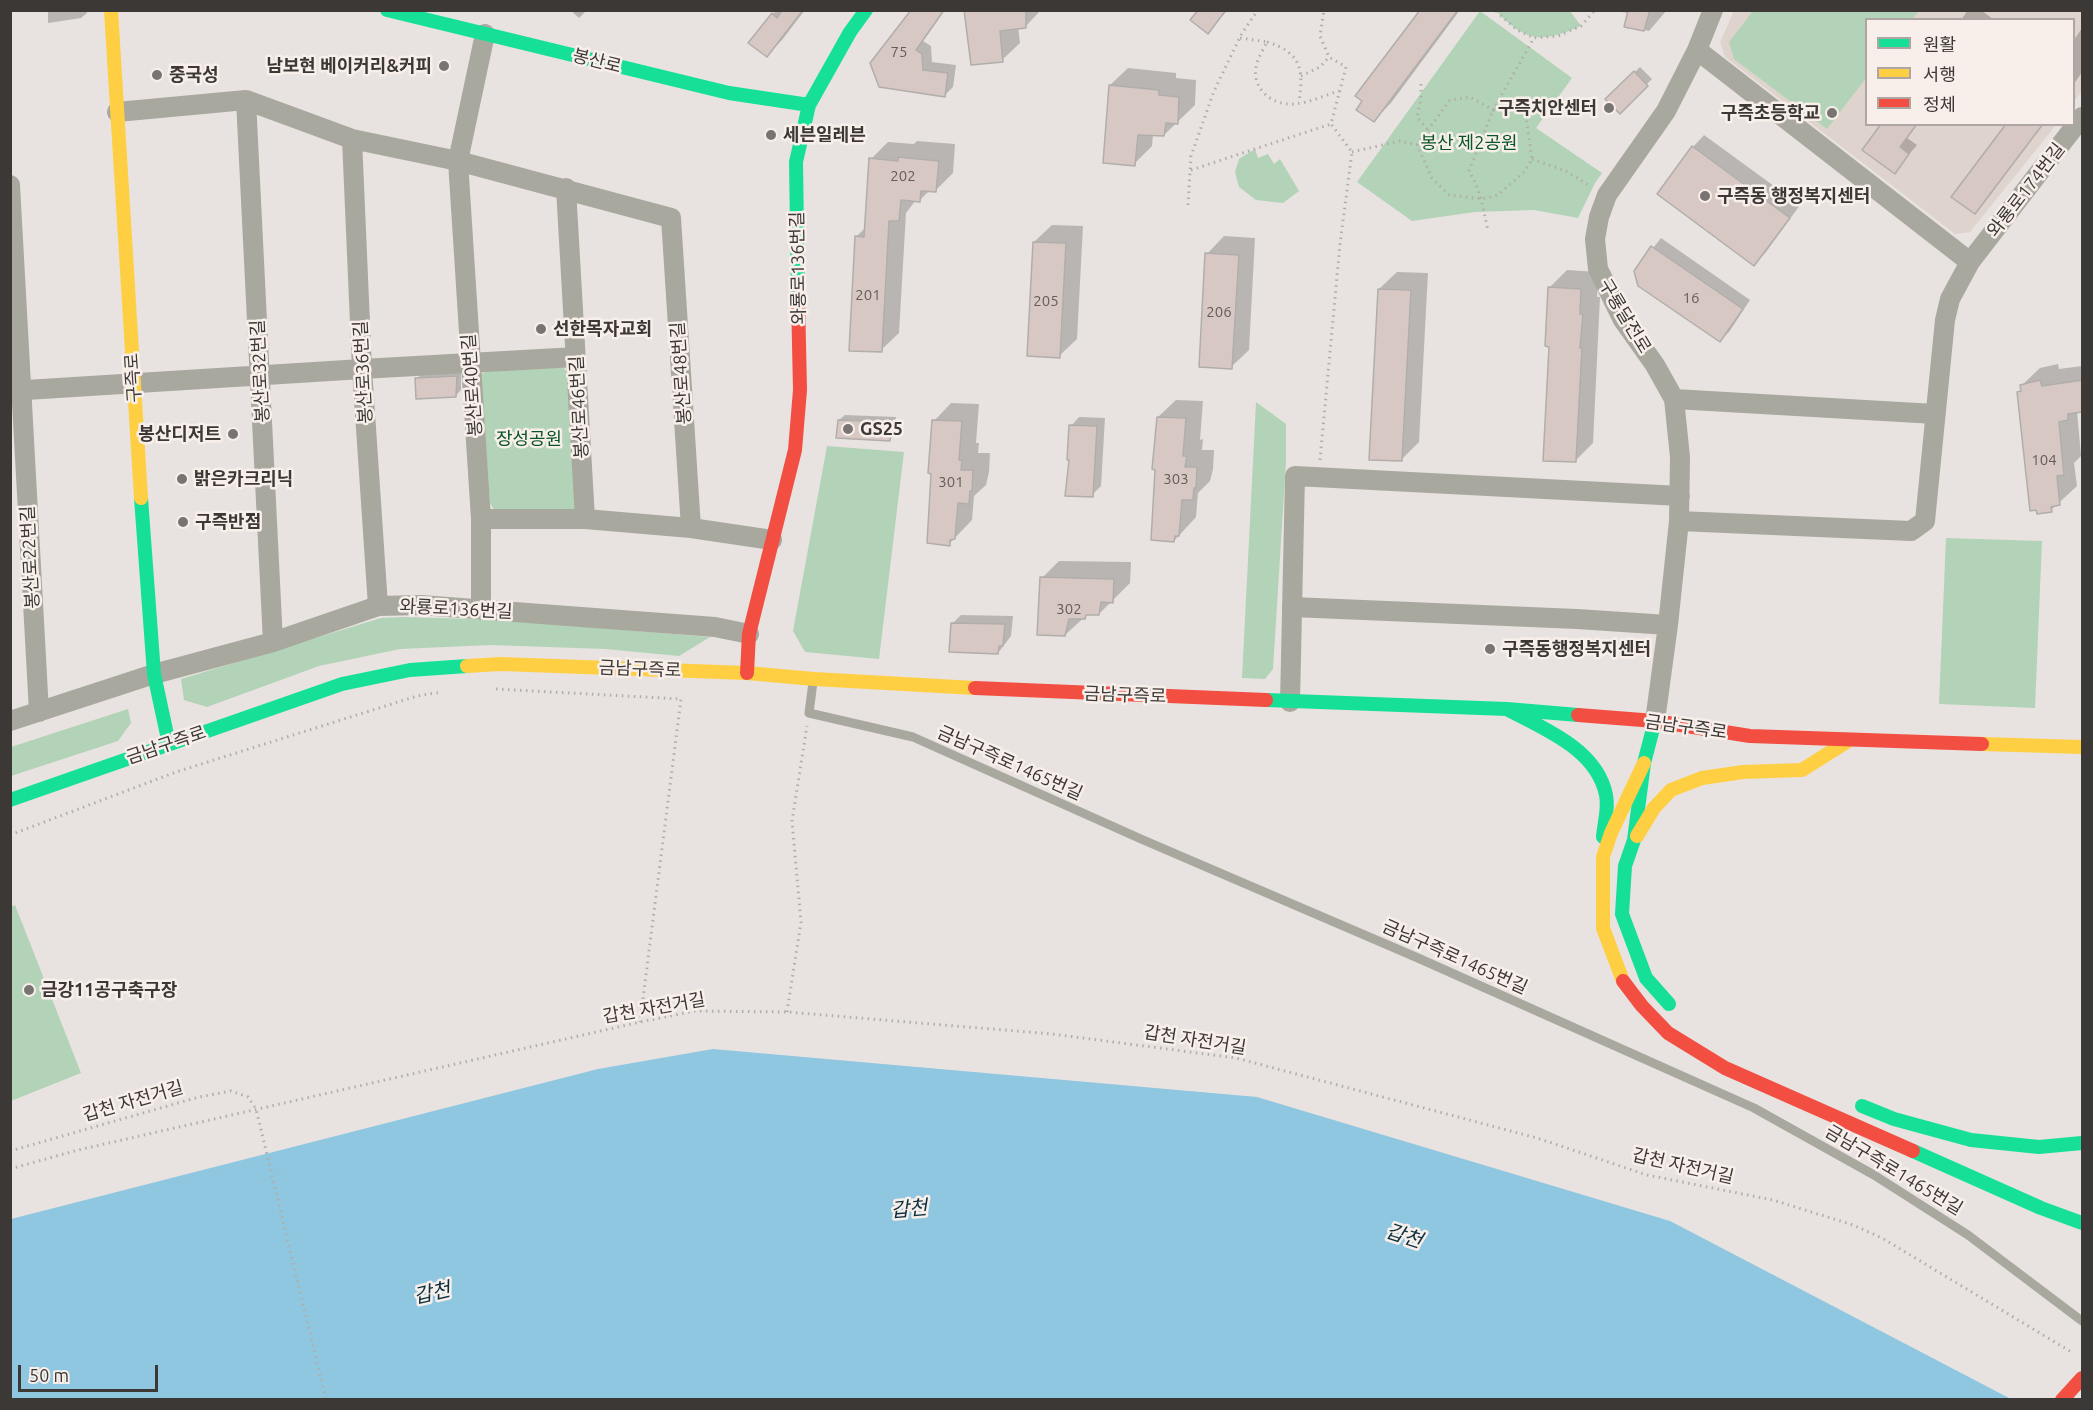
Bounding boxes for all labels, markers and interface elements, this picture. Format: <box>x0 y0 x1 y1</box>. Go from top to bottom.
legend <box>1865 18 2075 126</box>
text: 원활 <box>1923 34 1956 54</box>
house number: 75 <box>891 43 907 61</box>
street label: 봉산로 <box>570 45 624 77</box>
place label: 남보현 베이커리&커피 <box>266 55 432 77</box>
marker: 남보현 베이커리&커피 <box>437 59 451 73</box>
place label: 중국성 <box>169 64 219 86</box>
text: 서행 <box>1923 64 1956 84</box>
marker: 중국성 <box>150 68 164 82</box>
text: 정체 <box>1923 94 1956 114</box>
place label: 구즉치안센터 <box>1498 97 1597 119</box>
marker: 구즉치안센터 <box>1602 101 1616 115</box>
place label: 구즉초등학교 <box>1721 102 1820 124</box>
marker: 구즉초등학교 <box>1825 106 1839 120</box>
place label: 세븐일레븐 <box>783 124 866 146</box>
marker: 세븐일레븐 <box>764 128 778 142</box>
park label: 봉산 제2공원 <box>1420 132 1518 154</box>
street label: 와룡로174번길 <box>1983 139 2069 241</box>
house number: 202 <box>890 167 916 185</box>
place label: 구즉동 행정복지센터 <box>1717 185 1870 207</box>
marker: 구즉동 행정복지센터 <box>1698 189 1712 203</box>
street label: 와룡로136번길 <box>786 211 810 325</box>
street label: 구룡달전로 <box>1594 275 1656 357</box>
house number: 201 <box>855 286 881 304</box>
house number: 16 <box>1683 289 1699 307</box>
house number: 205 <box>1033 292 1059 310</box>
house number: 206 <box>1206 303 1232 321</box>
place label: 선한목자교회 <box>553 318 652 340</box>
street label: 봉산로32번길 <box>247 319 273 423</box>
street label: 봉산로36번길 <box>350 320 376 424</box>
street label: 봉산로48번길 <box>667 321 695 425</box>
marker: 선한목자교회 <box>534 322 548 336</box>
street label: 봉산로40번길 <box>458 333 486 437</box>
street label: 구즉로 <box>120 352 146 404</box>
street label: 봉산로46번길 <box>566 355 592 459</box>
place label: GS25 <box>860 418 903 440</box>
marker: GS25 <box>841 422 855 436</box>
place label: 봉산디저트 <box>138 423 221 445</box>
marker: 봉산디저트 <box>226 427 240 441</box>
park label: 장성공원 <box>496 428 562 450</box>
house number: 104 <box>2031 451 2057 469</box>
place label: 밝은카크리닉 <box>194 468 293 490</box>
house number: 303 <box>1163 470 1189 488</box>
marker: 밝은카크리닉 <box>175 472 189 486</box>
house number: 301 <box>938 473 964 491</box>
street label: 봉산로22번길 <box>17 505 43 609</box>
place label: 구즉반점 <box>195 511 261 533</box>
marker: 구즉반점 <box>176 515 190 529</box>
street label: 와룡로136번길 <box>399 595 513 623</box>
house number: 302 <box>1056 600 1082 618</box>
place label: 구즉동행정복지센터 <box>1502 638 1651 660</box>
marker: 구즉동행정복지센터 <box>1483 642 1497 656</box>
street label: 금남구즉로 <box>598 657 682 681</box>
street label: 금남구즉로 <box>1083 683 1167 707</box>
street label: 금남구즉로 <box>1643 711 1729 743</box>
street label: 금남구즉로 <box>123 721 209 769</box>
street label: 금남구즉로1465번길 <box>934 721 1086 805</box>
street label: 금남구즉로1465번길 <box>1379 915 1531 999</box>
place label: 금강11공구축구장 <box>41 979 177 1001</box>
marker: 금강11공구축구장 <box>22 983 36 997</box>
street label: 갑천 자전거길 <box>601 988 707 1028</box>
street label: 갑천 자전거길 <box>1142 1021 1248 1059</box>
street label: 갑천 자전거길 <box>80 1076 186 1126</box>
street label: 금남구즉로1465번길 <box>1821 1120 1967 1220</box>
street label: 갑천 자전거길 <box>1630 1144 1736 1188</box>
water label: 갑천 <box>890 1195 928 1223</box>
water label: 갑천 <box>1383 1219 1425 1253</box>
water label: 갑천 <box>411 1277 453 1309</box>
scale bar <box>21 1353 160 1391</box>
text: 50 m <box>29 1365 69 1385</box>

